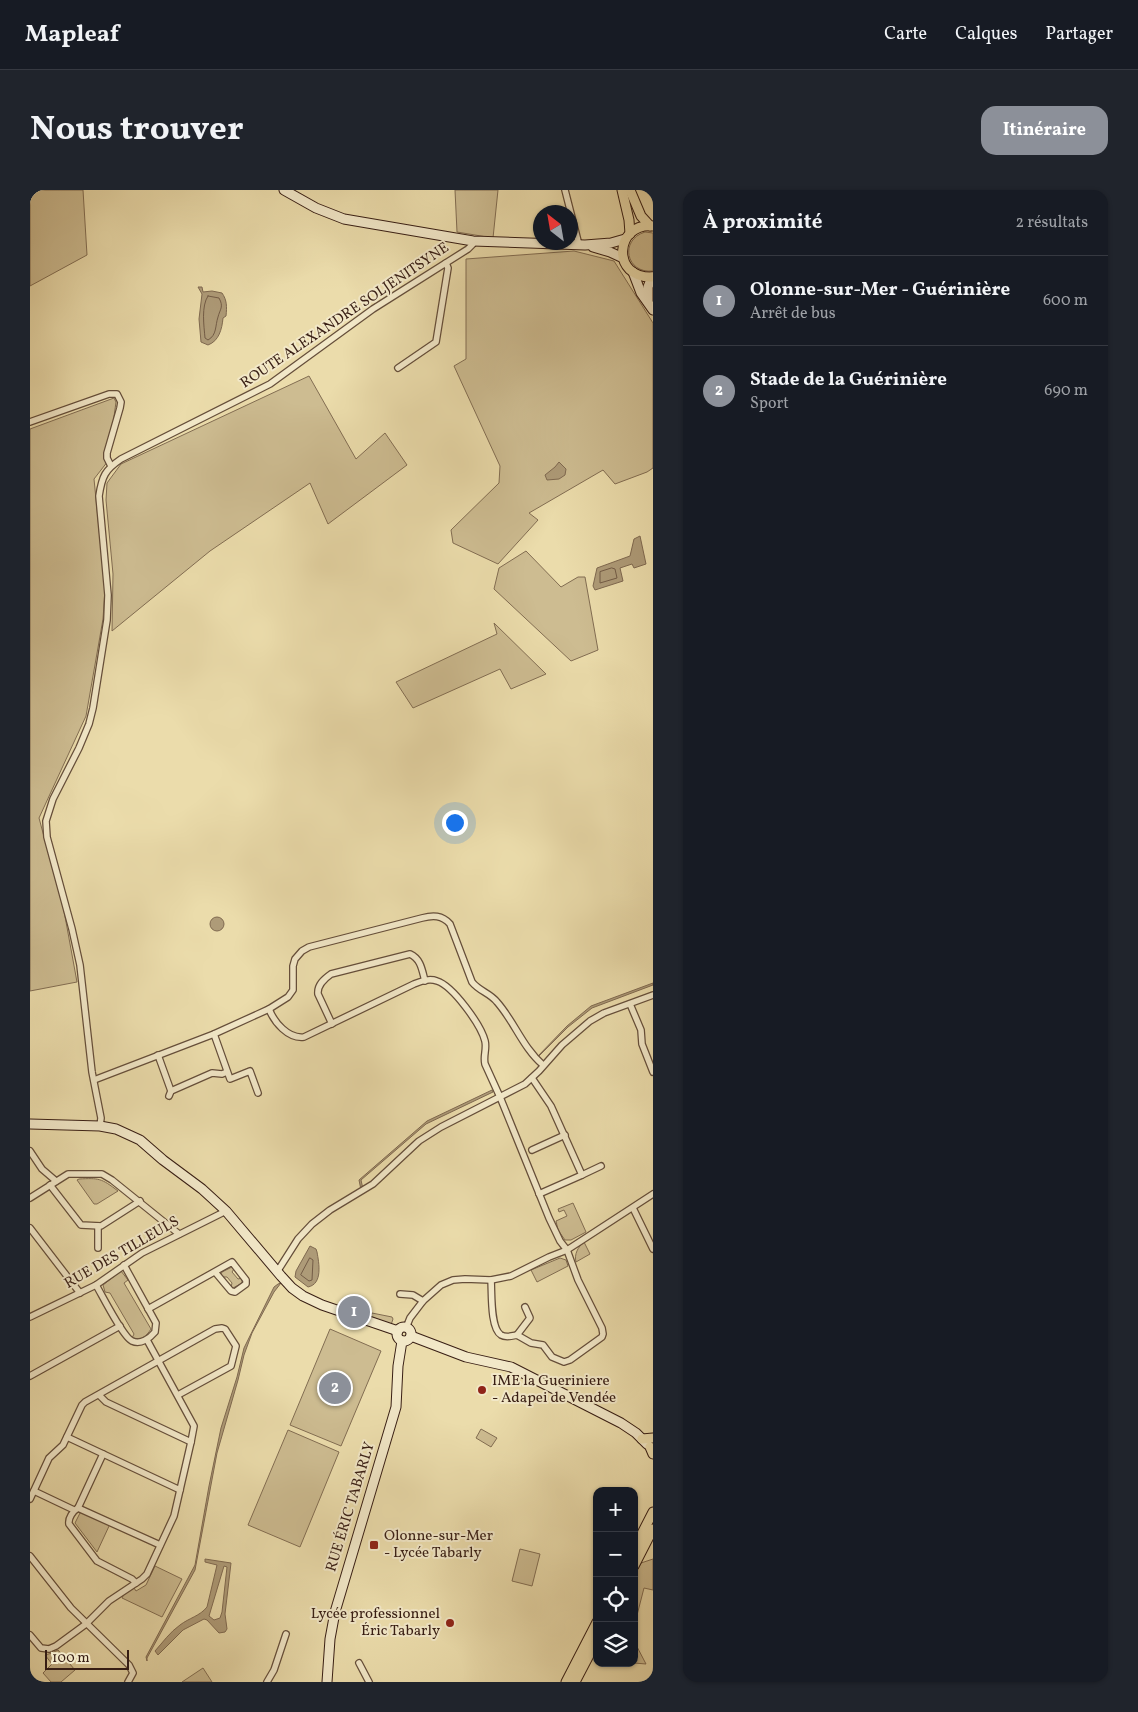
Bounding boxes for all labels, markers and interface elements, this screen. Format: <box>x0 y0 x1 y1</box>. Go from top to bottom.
text: Mapleaf <box>25 18 119 52</box>
text: Carte <box>884 22 927 47</box>
text: Calques <box>955 22 1017 47</box>
text: Partager <box>1045 22 1113 47</box>
text: Nous trouver <box>30 106 244 154</box>
button: Itinéraire <box>981 106 1108 155</box>
north arrow <box>533 205 578 250</box>
text: À proximité <box>703 208 822 237</box>
text: 2 résultats <box>1015 212 1088 234</box>
street label: ROUTE ALEXANDRE SOLJENITSYNE <box>236 238 454 394</box>
text: Olonne-sur-Mer - Guérinière <box>750 277 1010 303</box>
text: 1 <box>716 290 722 312</box>
text: 600 m <box>1043 290 1088 312</box>
text: Arrêt de bus <box>750 303 836 325</box>
text: Stade de la Guérinière <box>750 367 947 393</box>
text: 2 <box>715 380 723 402</box>
text: 690 m <box>1044 380 1088 402</box>
text: Sport <box>750 393 789 415</box>
your location <box>442 810 468 836</box>
street label: RUE DES TILLEULS <box>61 1212 183 1294</box>
pin: 1 <box>338 1293 370 1331</box>
pin: 2 <box>319 1369 351 1407</box>
place label: IME la Gueriniere - Adapei de Vendée <box>492 1371 616 1409</box>
marker: IME la Gueriniere - Adapei de Vendée <box>476 1384 488 1396</box>
street label: RUE ÉRIC TABARLY <box>321 1439 381 1574</box>
map controls <box>593 1487 638 1667</box>
button: + <box>593 1487 638 1532</box>
place label: Olonne-sur-Mer - Lycée Tabarly <box>384 1526 493 1564</box>
button: − <box>593 1532 638 1577</box>
marker: Olonne-sur-Mer - Lycée Tabarly <box>368 1539 380 1551</box>
button: locate <box>593 1577 638 1622</box>
place label: Lycée professionnel Éric Tabarly <box>311 1604 440 1642</box>
marker: Lycée professionnel Éric Tabarly <box>444 1617 456 1629</box>
button: layers <box>593 1622 638 1667</box>
scale bar <box>45 1647 129 1670</box>
text: 100 m <box>52 1649 90 1668</box>

